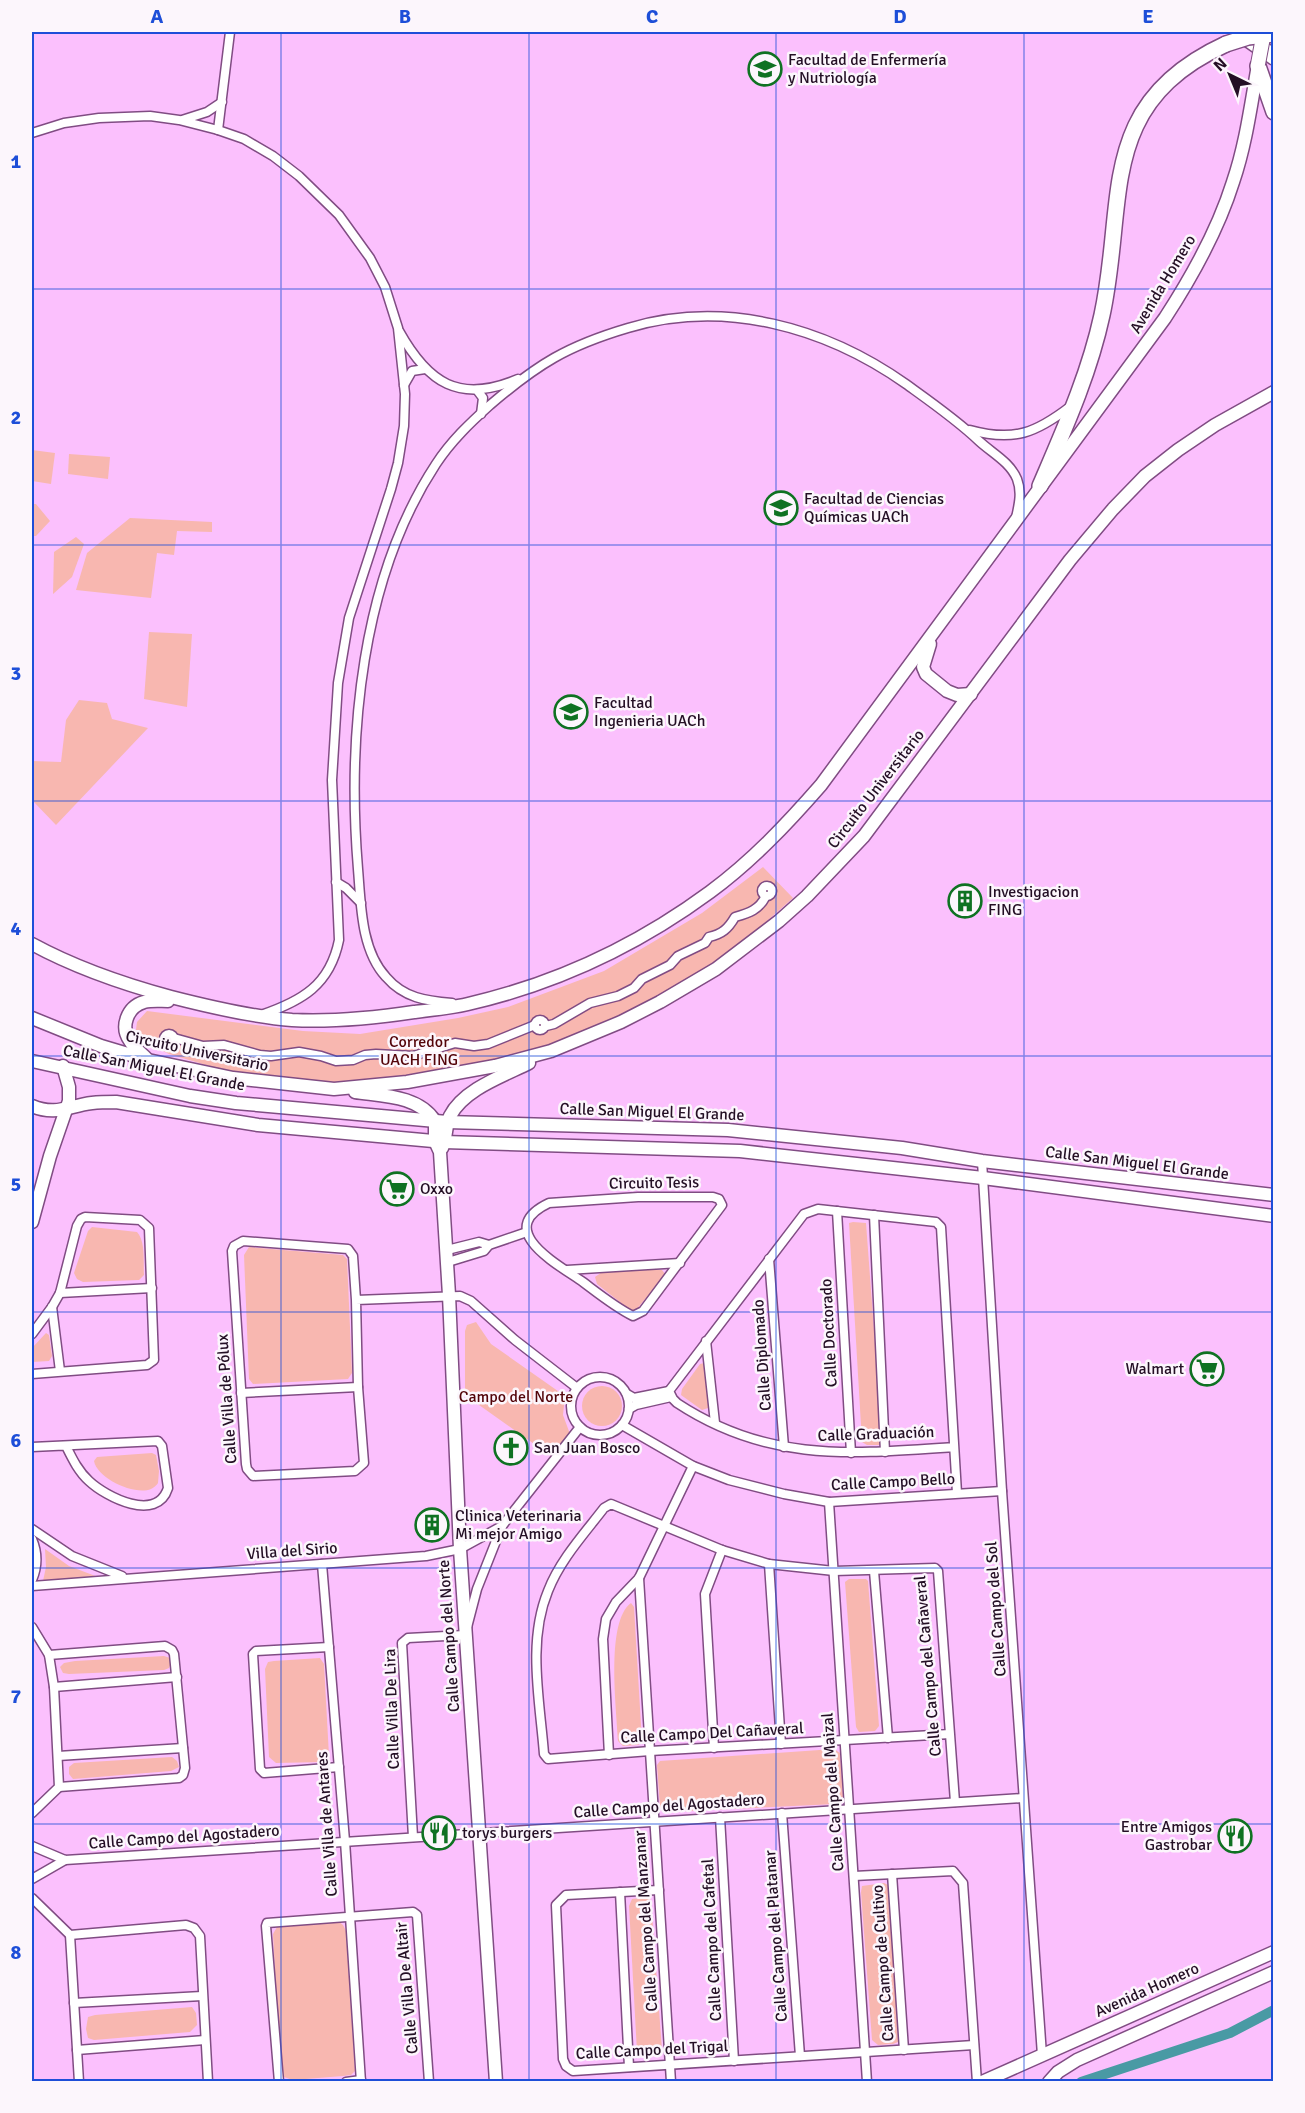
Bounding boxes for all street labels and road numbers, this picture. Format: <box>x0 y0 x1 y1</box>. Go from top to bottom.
street label: Avenida Homero <box>1126 231 1200 337</box>
street label: Circuito Universitario <box>823 725 929 853</box>
street label: Circuito Universitario <box>124 1026 270 1076</box>
street label: Calle San Miguel El Grande <box>61 1041 247 1095</box>
street label: Calle San Miguel El Grande <box>559 1099 745 1125</box>
street label: Calle San Miguel El Grande <box>1044 1142 1230 1184</box>
street label: Circuito Tesis <box>609 1172 699 1194</box>
street label: Calle Doctorado <box>816 1278 842 1388</box>
street label: Calle Diplomado <box>748 1298 776 1412</box>
street label: Calle Villa de Pólux <box>212 1333 242 1465</box>
street label: Calle Graduación <box>817 1422 935 1446</box>
street label: Calle Campo Bello <box>831 1469 955 1495</box>
street label: Villa del Sirio <box>246 1538 338 1564</box>
street label: Calle Campo del Sol <box>981 1540 1011 1677</box>
street label: Calle Campo del Norte <box>434 1559 464 1713</box>
street label: Calle Campo del Cañaveral <box>910 1574 946 1757</box>
street label: Calle Villa De Lira <box>380 1648 404 1770</box>
street label: Calle Campo del Maizal <box>817 1712 849 1872</box>
street label: Calle Campo Del Cañaveral <box>620 1718 804 1748</box>
street label: Calle Villa de Antares <box>312 1751 342 1897</box>
street label: Calle Campo del Agostadero <box>573 1789 765 1823</box>
street label: Calle Campo del Agostadero <box>88 1820 280 1854</box>
street label: Calle Campo del Manzanar <box>630 1830 662 2012</box>
street label: Calle Campo del Platanar <box>760 1849 792 2022</box>
street label: Calle Campo del Cafetal <box>698 1858 726 2022</box>
street label: Calle Campo de Cultivo <box>868 1884 898 2042</box>
street label: Calle Villa De Altair <box>391 1921 423 2055</box>
street label: Avenida Homero <box>1092 1958 1202 2022</box>
street label: Calle Campo del Trigal <box>575 2036 729 2064</box>

